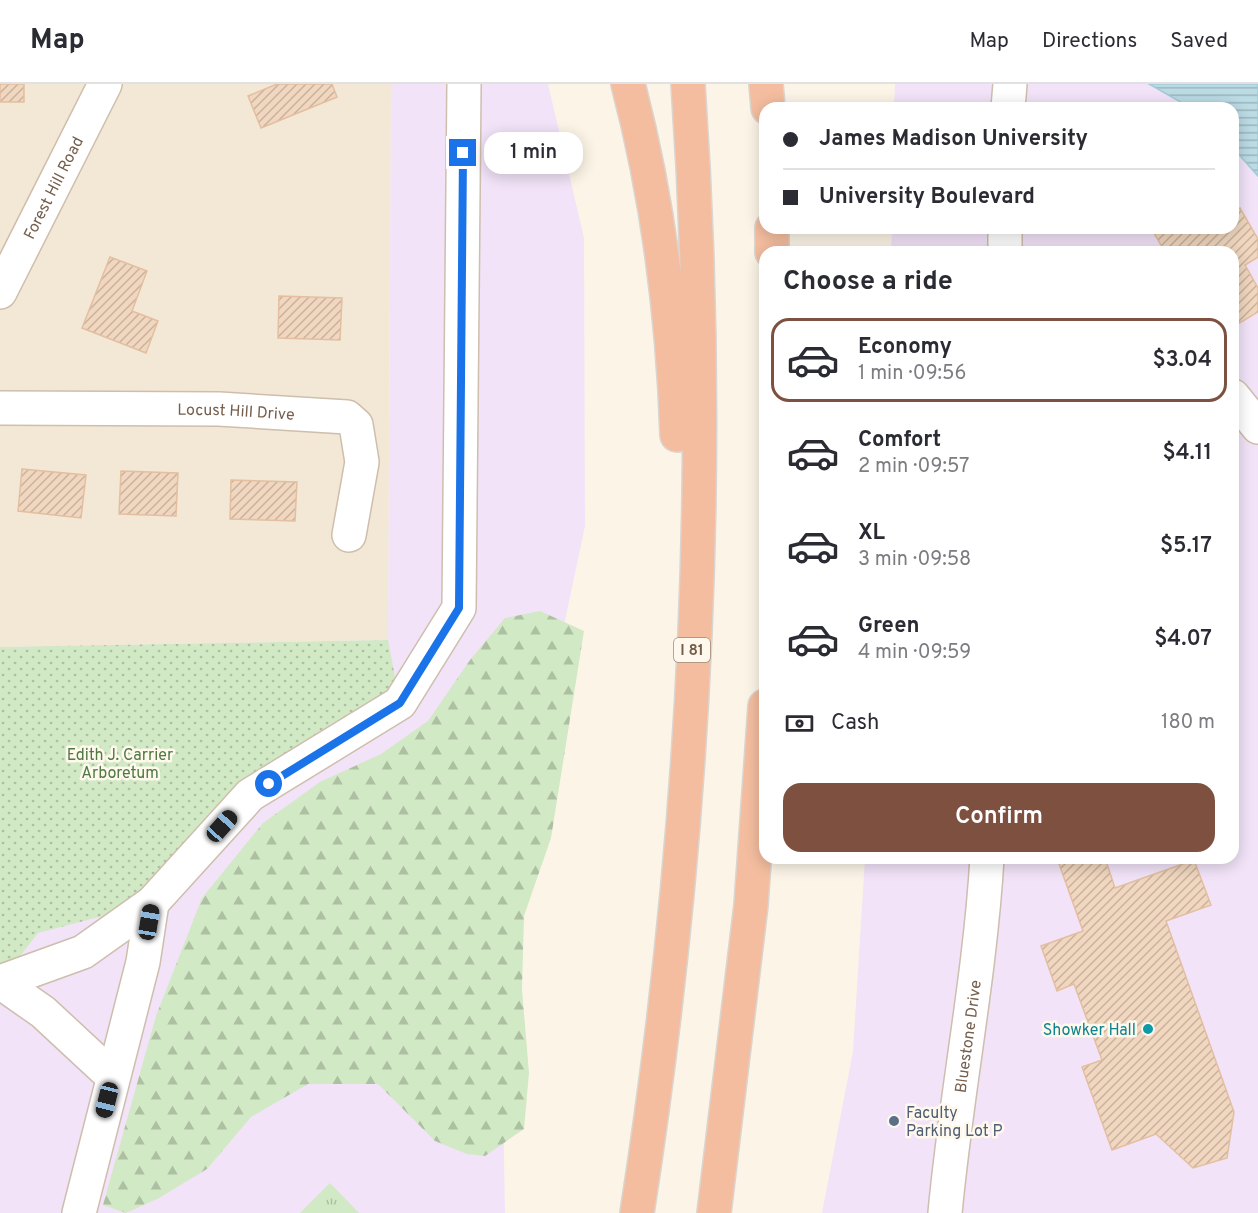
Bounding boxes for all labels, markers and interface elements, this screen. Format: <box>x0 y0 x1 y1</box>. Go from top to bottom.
text: Map <box>30 23 85 59</box>
text: Map <box>969 28 1009 55</box>
text: Directions <box>1042 28 1137 55</box>
text: Saved <box>1170 28 1228 55</box>
text: James Madison University <box>819 126 1088 153</box>
callout: 1 min <box>484 132 583 174</box>
street label: Forest Hill Road <box>20 134 89 243</box>
route end <box>449 139 476 166</box>
text: 1 min <box>510 140 557 166</box>
text: University Boulevard <box>819 184 1035 211</box>
text: Choose a ride <box>783 265 953 299</box>
icon: car <box>786 333 840 387</box>
text: Economy <box>858 334 952 361</box>
text: $3.04 <box>1152 347 1212 374</box>
text: 1 min · 09:56 <box>858 361 966 387</box>
street label: Locust Hill Drive <box>177 401 295 426</box>
icon: car <box>786 426 840 480</box>
text: Comfort <box>858 427 941 454</box>
text: $4.11 <box>1162 440 1212 467</box>
text: 2 min · 09:57 <box>858 454 970 480</box>
icon: car <box>786 519 840 573</box>
text: XL <box>858 520 885 547</box>
text: $5.17 <box>1160 533 1212 560</box>
text: 3 min · 09:58 <box>858 547 971 573</box>
icon: car <box>786 612 840 666</box>
text: Green <box>858 613 920 640</box>
text: $4.07 <box>1154 626 1212 653</box>
road number: I 81 <box>674 638 710 662</box>
text: 4 min · 09:59 <box>858 640 971 666</box>
icon: cash <box>783 707 816 740</box>
text: Cash <box>831 710 880 737</box>
text: 180 m <box>1161 710 1215 736</box>
park label: Edith J. Carrier Arboretum <box>67 746 173 784</box>
route start <box>255 770 282 797</box>
button: Confirm <box>783 783 1215 852</box>
car <box>203 807 241 845</box>
car <box>137 903 161 941</box>
street label: Bluestone Drive <box>952 979 987 1094</box>
place label: Showker Hall <box>1043 1021 1136 1041</box>
marker: Showker Hall <box>1141 1022 1155 1036</box>
car <box>94 1080 120 1120</box>
place label: Faculty Parking Lot P <box>906 1104 1003 1142</box>
marker: Faculty Parking Lot P <box>887 1114 901 1128</box>

